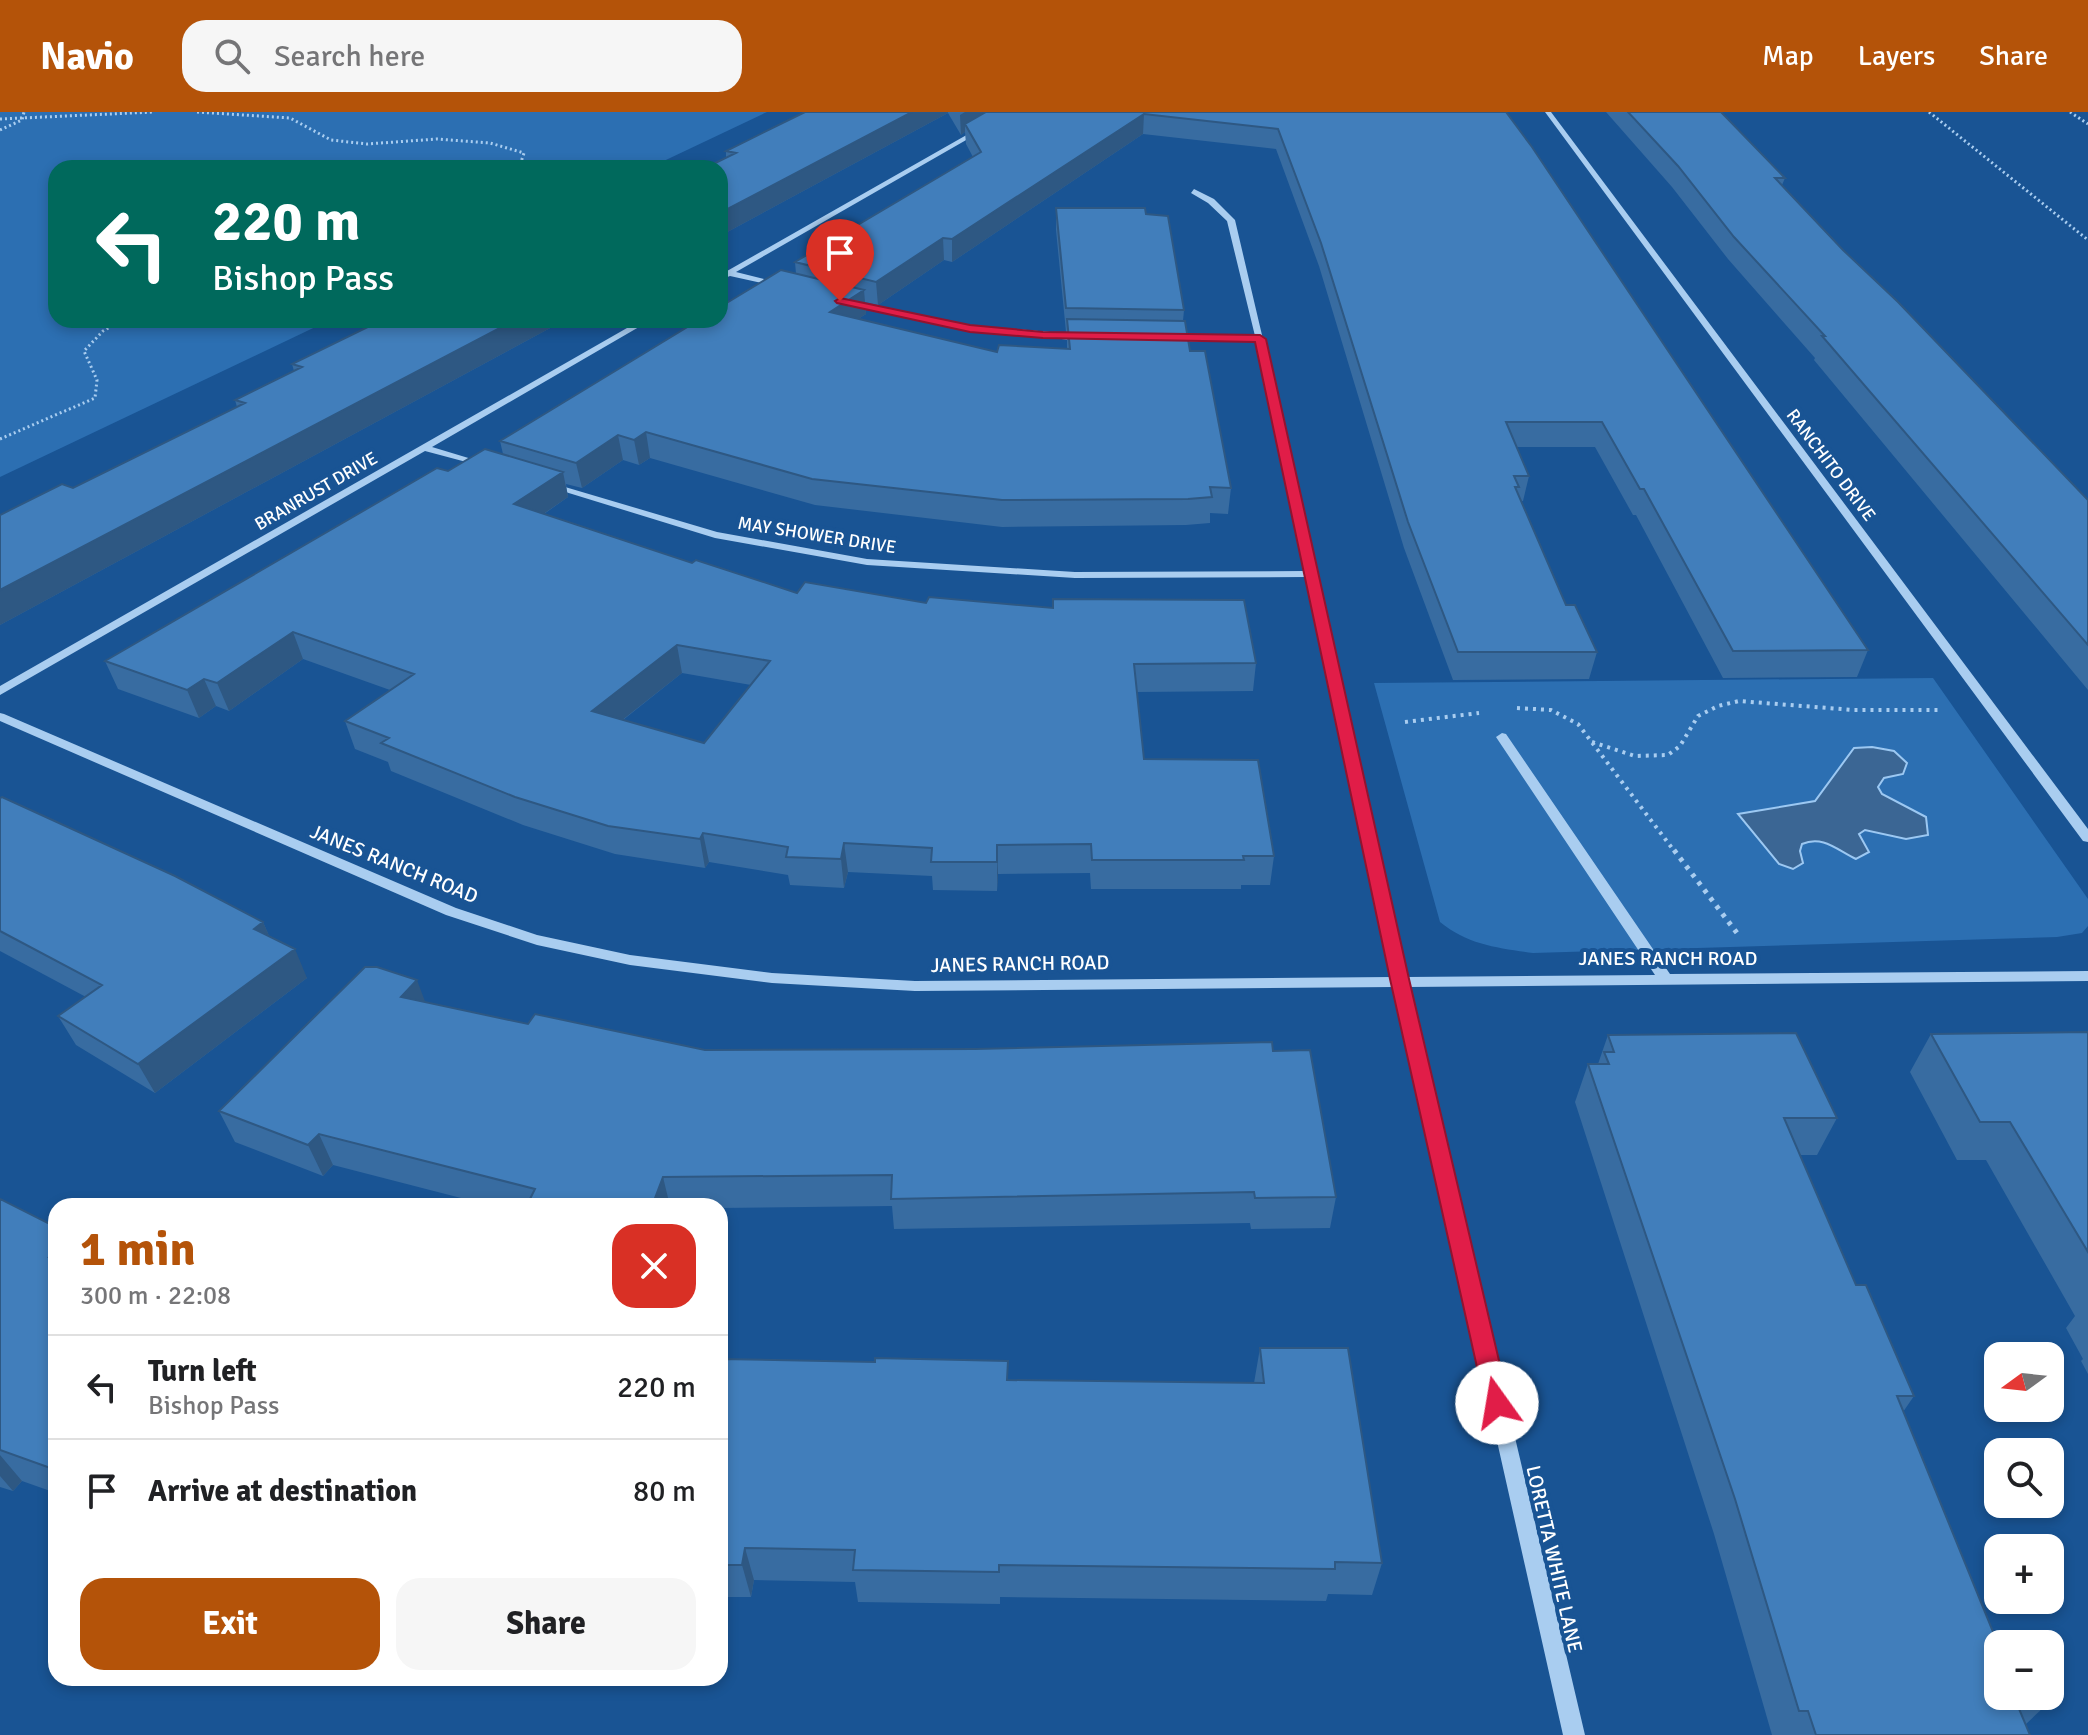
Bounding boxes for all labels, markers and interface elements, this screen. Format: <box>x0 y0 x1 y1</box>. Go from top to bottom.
search box <box>182 20 742 92</box>
text: Navio <box>40 33 134 80</box>
icon: search <box>210 34 254 78</box>
text: Search here <box>274 38 425 75</box>
text: Map <box>1762 39 1814 73</box>
text: Layers <box>1858 39 1935 73</box>
text: Share <box>1979 39 2048 73</box>
text: 220 m <box>212 187 360 256</box>
icon: left <box>80 192 184 296</box>
pin <box>806 219 874 301</box>
icon: arrive <box>818 231 862 275</box>
text: Bishop Pass <box>212 256 394 301</box>
street label: RANCHITO DRIVE <box>1782 405 1880 525</box>
street label: BRANRUST DRIVE <box>251 447 381 535</box>
street label: MAY SHOWER DRIVE <box>736 512 898 558</box>
street label: JANES RANCH ROAD <box>306 819 482 909</box>
street label: JANES RANCH ROAD <box>1579 946 1757 971</box>
street label: JANES RANCH ROAD <box>930 950 1110 978</box>
text: 1 min <box>80 1220 196 1279</box>
button: close <box>612 1224 696 1308</box>
text: 300 m · 22:08 <box>80 1280 231 1312</box>
north arrow <box>1984 1342 2064 1422</box>
map controls <box>1984 1342 2064 1710</box>
text: Turn left <box>148 1353 257 1390</box>
position arrow <box>1455 1361 1539 1445</box>
icon: left <box>80 1365 124 1409</box>
text: 220 m <box>617 1369 696 1406</box>
text: Bishop Pass <box>148 1390 279 1422</box>
button: search <box>1984 1438 2064 1518</box>
street label: LORETTA WHITE LANE <box>1520 1463 1588 1655</box>
icon: arrive <box>80 1469 124 1513</box>
text: Arrive at destination <box>148 1473 417 1510</box>
text: 80 m <box>633 1473 696 1510</box>
button: + <box>1984 1534 2064 1614</box>
button: Exit <box>80 1578 380 1670</box>
button: Share <box>396 1578 696 1670</box>
button: − <box>1984 1630 2064 1710</box>

